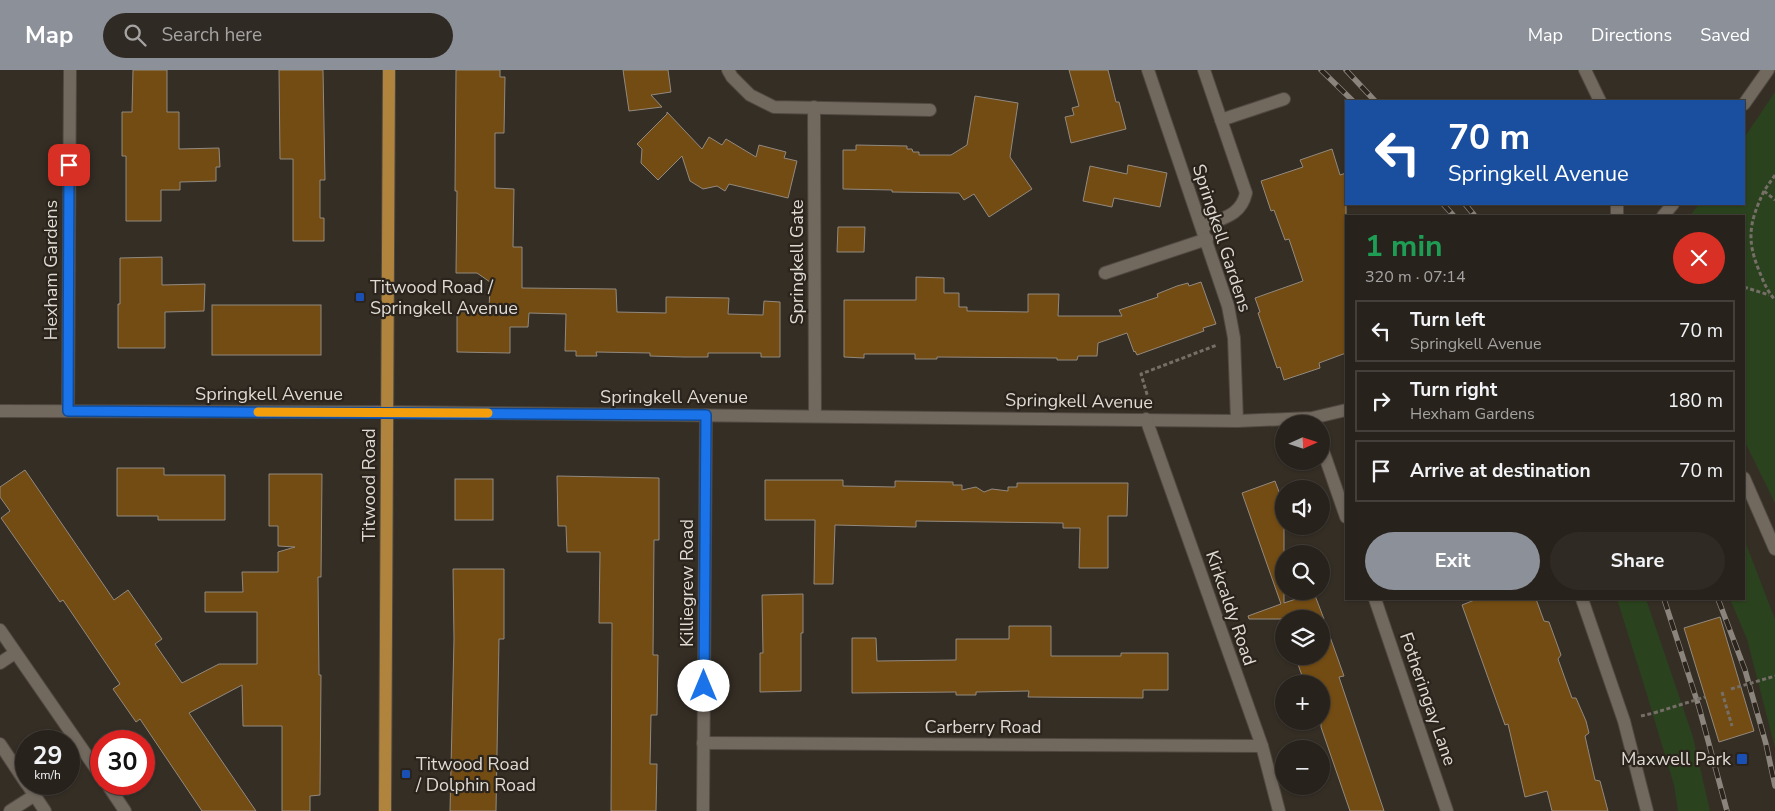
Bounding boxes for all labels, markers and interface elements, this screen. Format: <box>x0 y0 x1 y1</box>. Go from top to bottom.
search box <box>103 13 453 58</box>
text: Map <box>25 19 73 51</box>
icon: search <box>121 21 149 49</box>
text: Search here <box>161 22 262 48</box>
text: Map <box>1528 23 1563 47</box>
text: Directions <box>1591 23 1672 47</box>
text: Saved <box>1700 23 1750 47</box>
text: 70 m <box>1448 114 1530 161</box>
icon: left <box>1365 120 1430 185</box>
pin <box>48 144 90 186</box>
icon: arrive <box>55 151 83 179</box>
text: Springkell Avenue <box>1448 159 1629 189</box>
street label: Springkell Gardens <box>1187 161 1257 315</box>
street label: Hexham Gardens <box>39 200 63 340</box>
street label: Springkell Gate <box>785 200 809 324</box>
text: 1 min <box>1365 226 1443 267</box>
button: close <box>1673 232 1725 284</box>
text: 320 m · 07:14 <box>1365 266 1466 288</box>
place label: Titwood Road / Springkell Avenue <box>370 275 518 320</box>
marker: Titwood Road / Springkell Avenue <box>354 291 366 303</box>
text: Turn left <box>1410 307 1485 333</box>
icon: left <box>1367 317 1395 345</box>
text: 70 m <box>1679 318 1723 344</box>
text: Springkell Avenue <box>1410 333 1541 355</box>
text: Turn right <box>1410 377 1497 403</box>
street label: Springkell Avenue <box>195 382 343 406</box>
street label: Springkell Avenue <box>600 385 748 409</box>
icon: right <box>1367 387 1395 415</box>
street label: Springkell Avenue <box>1005 388 1153 414</box>
text: 180 m <box>1668 388 1723 414</box>
text: Hexham Gardens <box>1410 403 1535 425</box>
north arrow <box>1275 415 1330 470</box>
map controls <box>1275 415 1330 795</box>
street label: Titwood Road <box>357 428 381 542</box>
icon: arrive <box>1367 457 1395 485</box>
text: Arrive at destination <box>1410 458 1591 484</box>
text: 70 m <box>1679 458 1723 484</box>
button: sound <box>1275 480 1330 535</box>
street label: Killiegrew Road <box>675 519 699 647</box>
button: Exit <box>1365 532 1540 590</box>
button: Share <box>1550 532 1725 590</box>
button: search <box>1275 545 1330 600</box>
street label: Kirkcaldy Road <box>1200 547 1262 669</box>
button: layers <box>1275 610 1330 665</box>
street label: Fotheringay Lane <box>1394 629 1462 769</box>
position arrow <box>677 659 729 711</box>
button: + <box>1275 675 1330 730</box>
street label: Carberry Road <box>924 715 1042 739</box>
speed limit sign: 30 <box>90 730 155 795</box>
text: 29 <box>32 739 63 773</box>
button: − <box>1275 740 1330 795</box>
place label: Maxwell Park <box>1621 747 1732 771</box>
place label: Titwood Road / Dolphin Road <box>415 752 536 797</box>
marker: Maxwell Park <box>1735 752 1749 766</box>
text: km/h <box>34 767 61 783</box>
marker: Titwood Road / Dolphin Road <box>400 768 412 780</box>

